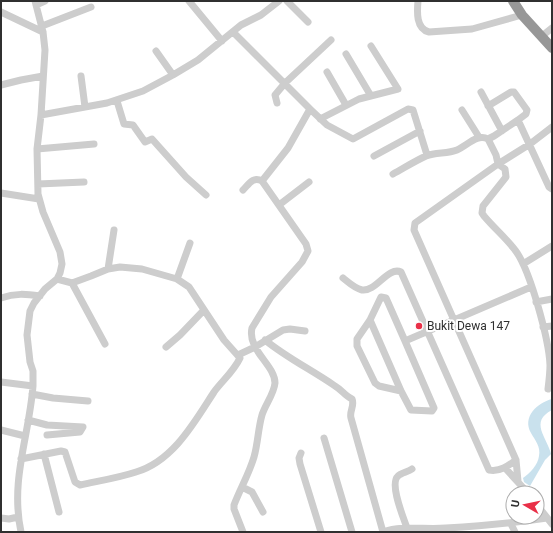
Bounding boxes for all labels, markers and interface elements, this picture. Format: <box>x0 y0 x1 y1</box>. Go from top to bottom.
place label: Bukit Dewa 147 <box>427 319 510 333</box>
marker: Bukit Dewa 147 <box>414 321 424 331</box>
north arrow <box>505 485 545 525</box>
text: U <box>509 499 523 508</box>

